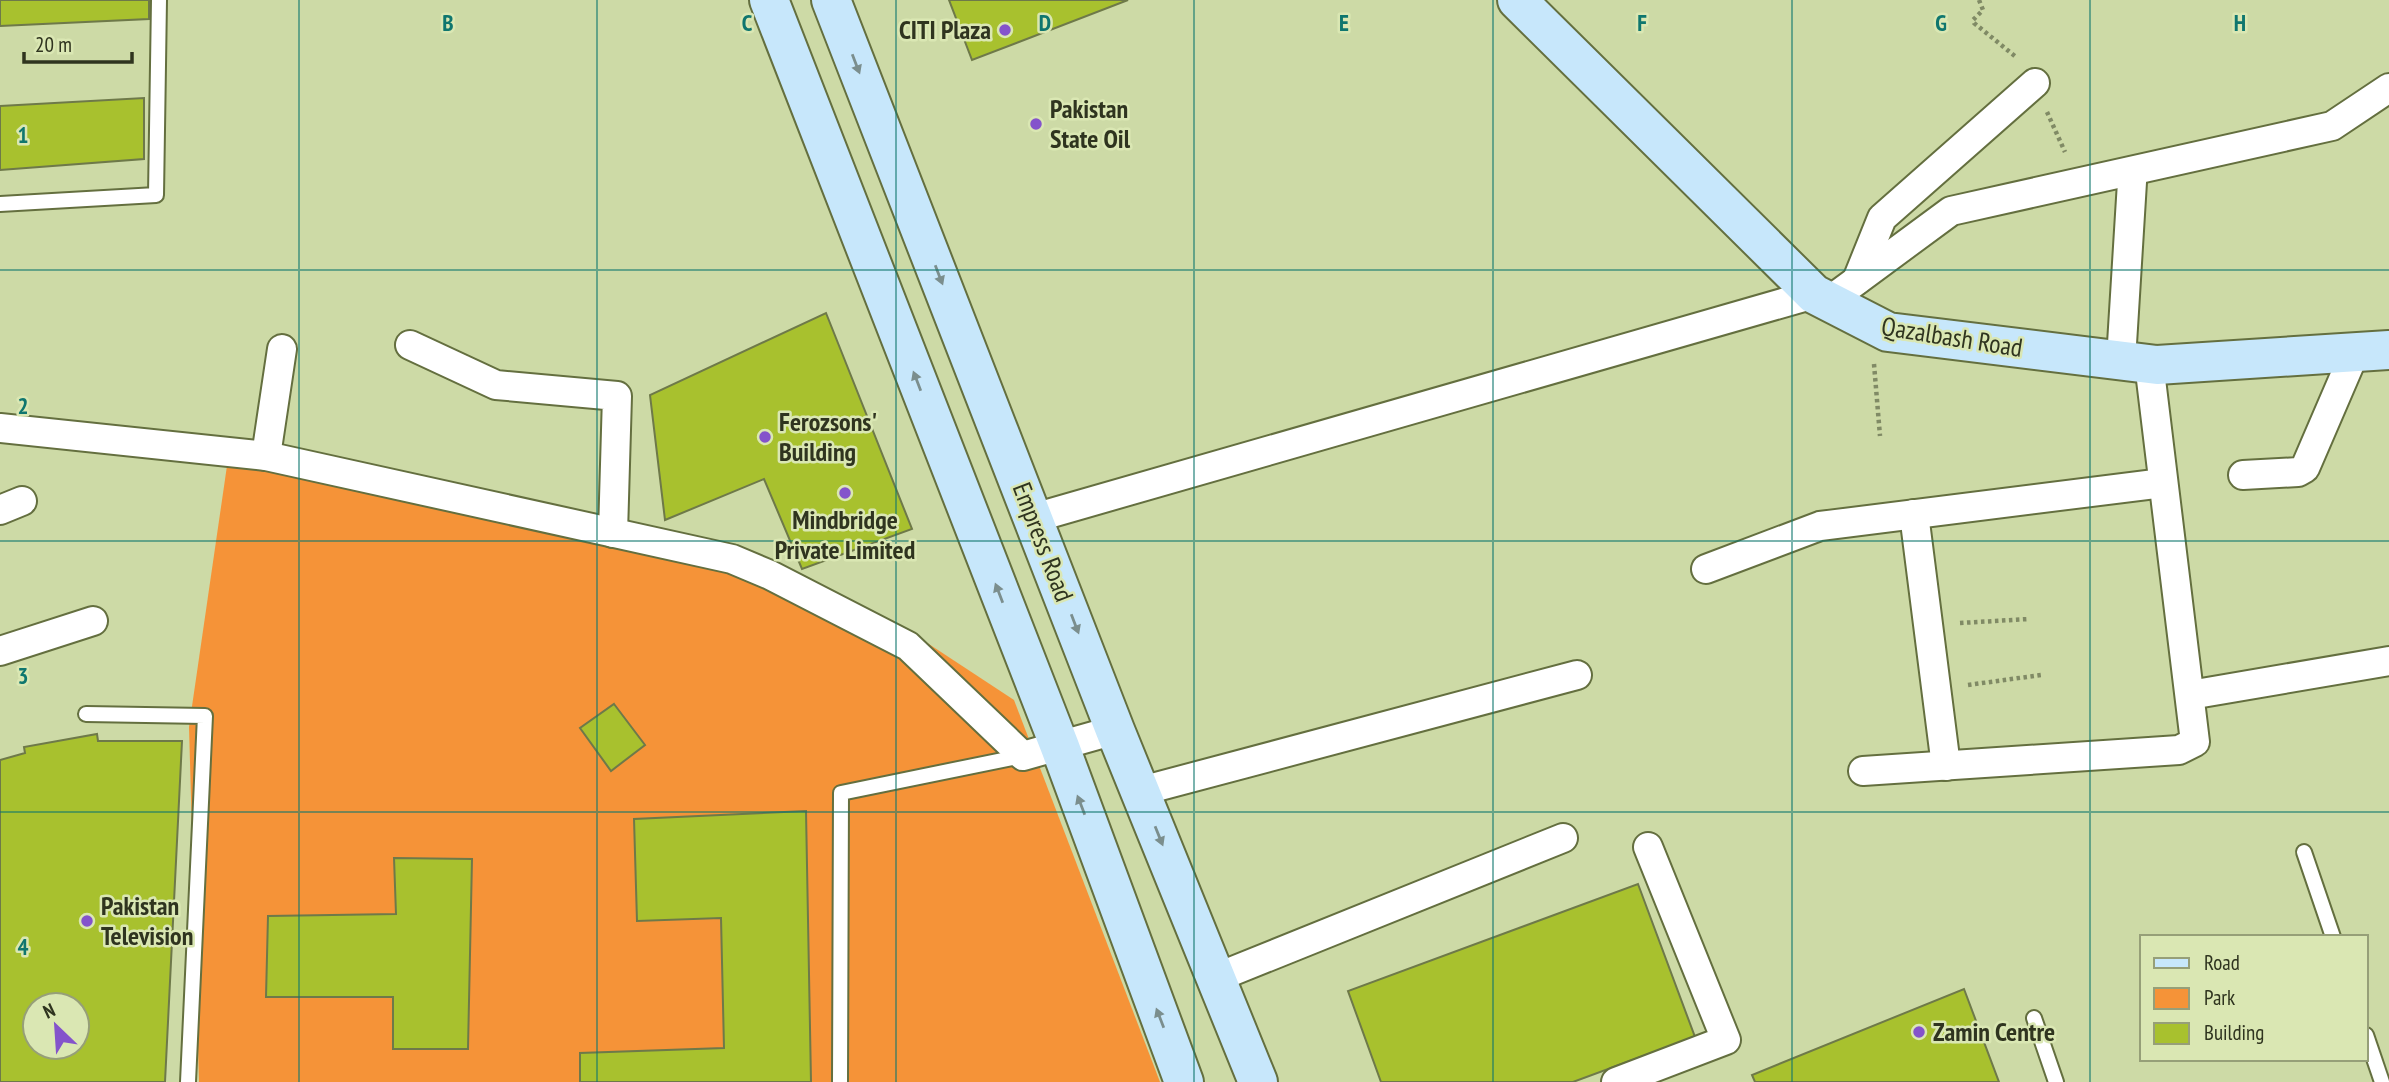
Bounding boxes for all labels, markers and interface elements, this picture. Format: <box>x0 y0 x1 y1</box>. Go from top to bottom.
text: B <box>442 8 454 37</box>
text: C <box>742 8 753 37</box>
text: D <box>1039 8 1051 37</box>
text: E <box>1339 8 1349 37</box>
text: F <box>1637 8 1647 37</box>
text: G <box>1935 8 1947 37</box>
text: H <box>2234 8 2246 37</box>
place label: CITI Plaza <box>899 13 991 46</box>
scale bar <box>24 21 133 65</box>
marker: CITI Plaza <box>997 22 1013 38</box>
text: 20 m <box>35 31 72 58</box>
one-way arrow <box>850 53 861 74</box>
place label: Pakistan State Oil <box>1050 92 1131 155</box>
marker: Pakistan State Oil <box>1028 116 1044 132</box>
text: 1 <box>18 120 29 149</box>
one-way arrow <box>933 265 944 286</box>
street label: Qazalbash Road <box>1879 309 2025 364</box>
one-way arrow <box>911 370 922 391</box>
text: 2 <box>18 391 29 420</box>
place label: Ferozsons' Building <box>779 405 877 468</box>
marker: Ferozsons' Building <box>757 429 773 445</box>
street label: Empress Road <box>1006 478 1081 606</box>
marker: Mindbridge Private Limited <box>837 485 853 501</box>
place label: Mindbridge Private Limited <box>775 503 915 566</box>
one-way arrow <box>994 582 1005 603</box>
one-way arrow <box>1069 614 1080 635</box>
text: 3 <box>18 661 29 690</box>
one-way arrow <box>1075 795 1086 816</box>
one-way arrow <box>1154 825 1165 846</box>
place label: Pakistan Television <box>101 889 193 952</box>
marker: Pakistan Television <box>79 913 95 929</box>
text: 4 <box>18 932 29 961</box>
legend <box>2140 935 2368 1061</box>
text: Road <box>2204 949 2240 976</box>
text: Park <box>2204 984 2235 1011</box>
north arrow <box>21 991 91 1061</box>
text: N <box>39 998 59 1024</box>
one-way arrow <box>1155 1008 1166 1029</box>
place label: Zamin Centre <box>1933 1015 2055 1048</box>
text: Building <box>2204 1019 2264 1046</box>
marker: Zamin Centre <box>1911 1024 1927 1040</box>

